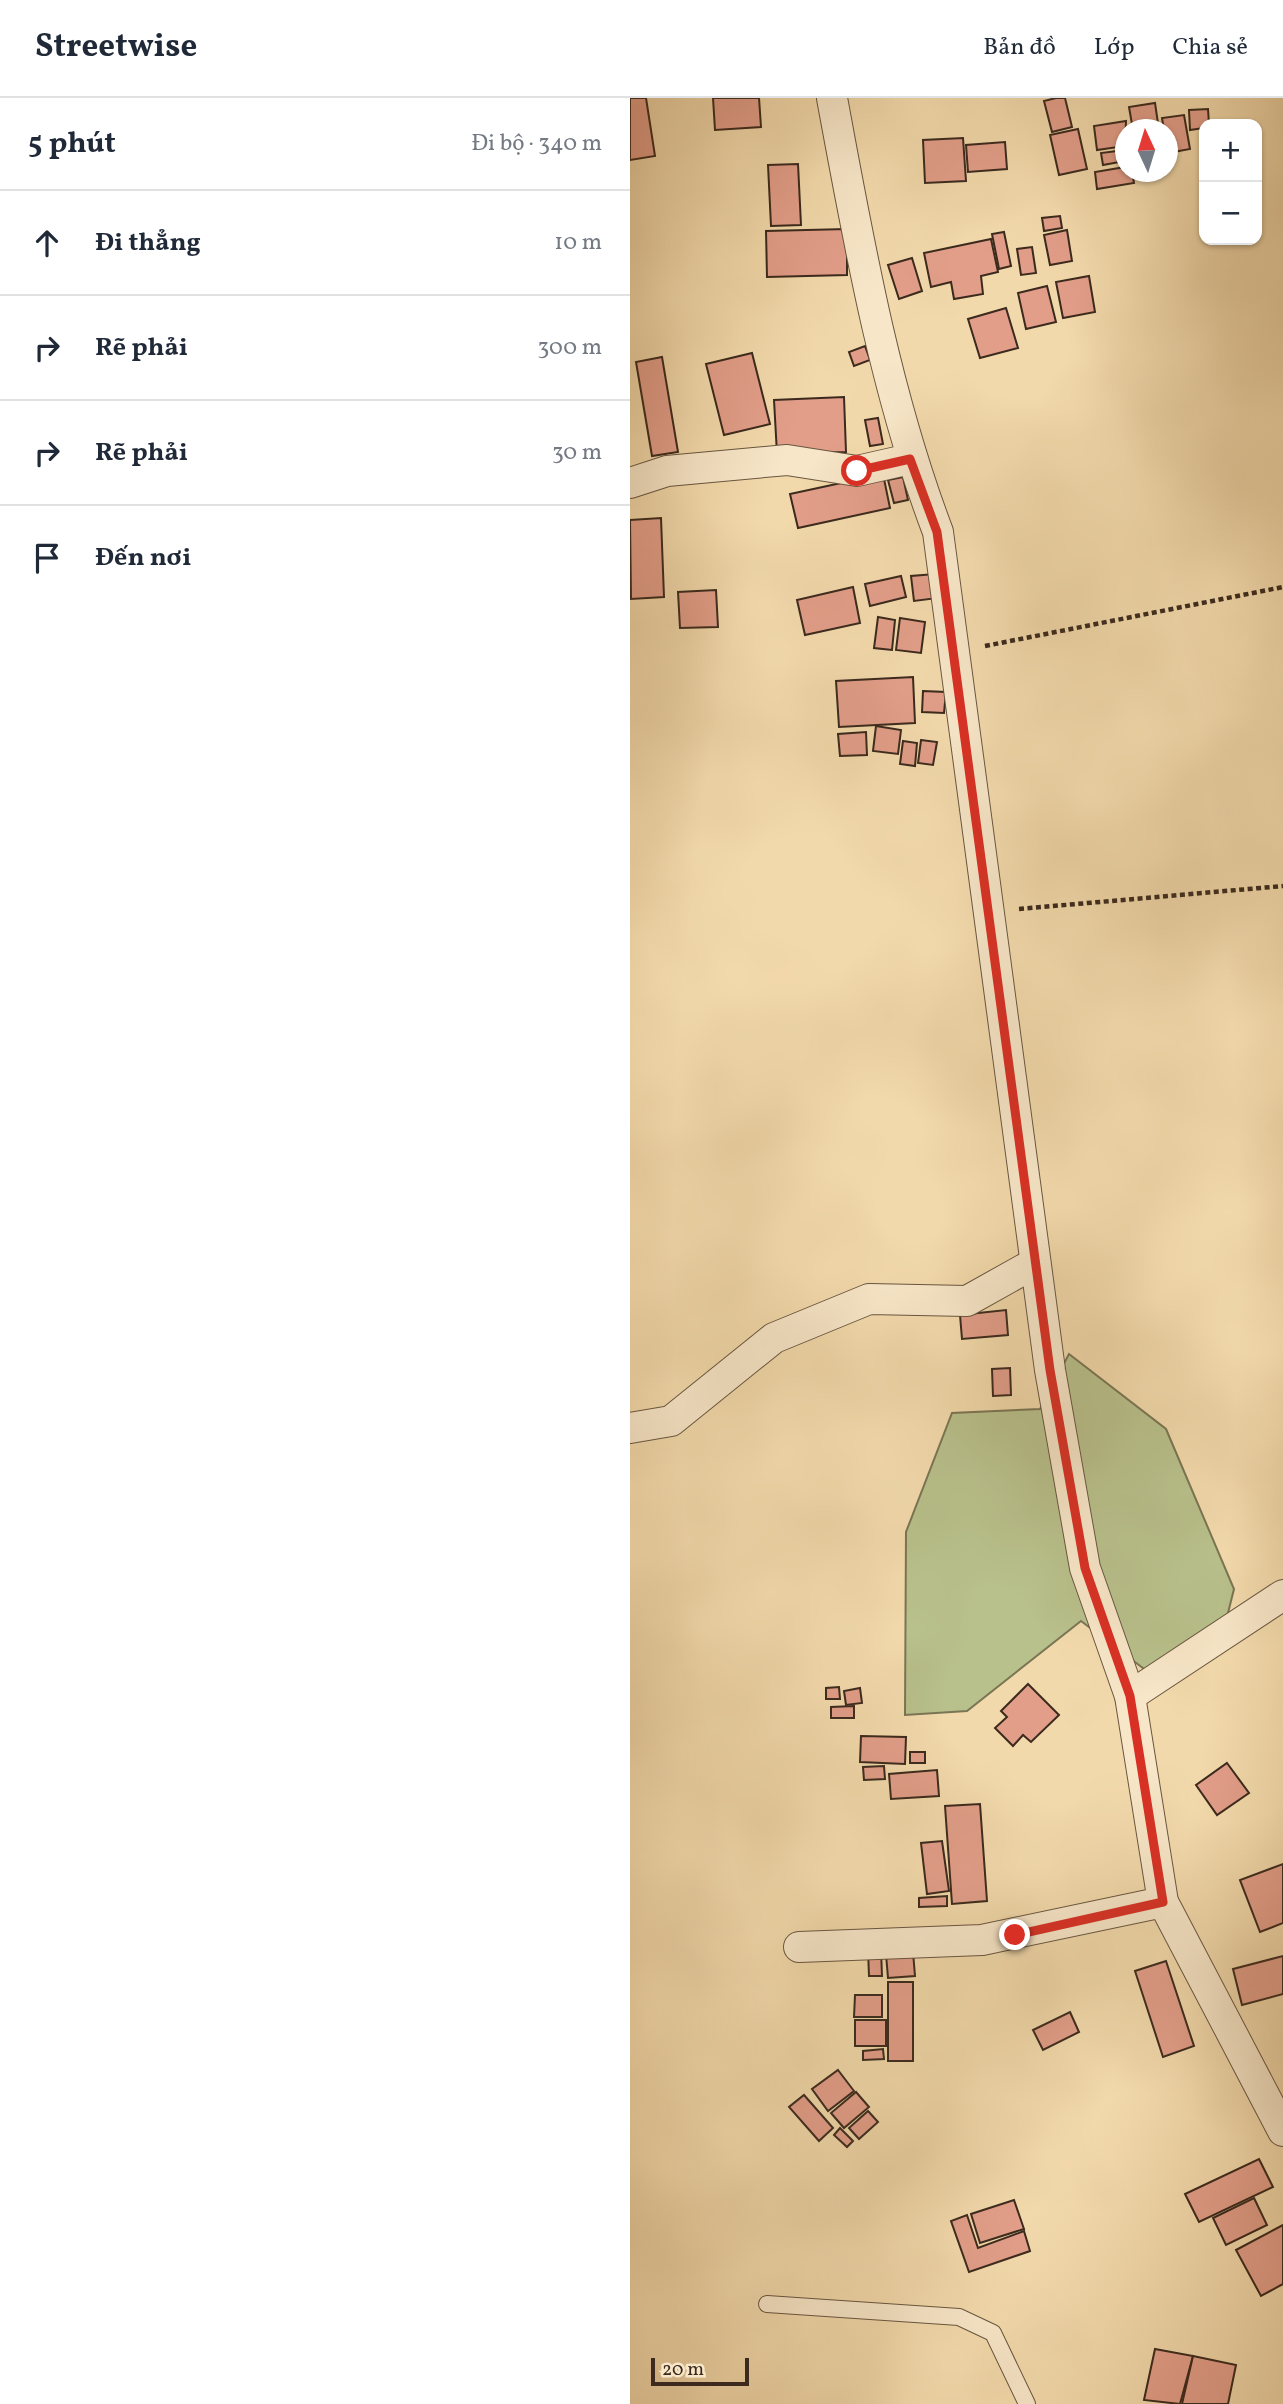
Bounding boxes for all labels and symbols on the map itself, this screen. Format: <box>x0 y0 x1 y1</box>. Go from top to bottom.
north arrow <box>1115 119 1178 182</box>
route start <box>841 455 872 486</box>
route end <box>999 1919 1030 1950</box>
scale bar <box>651 2355 749 2387</box>

